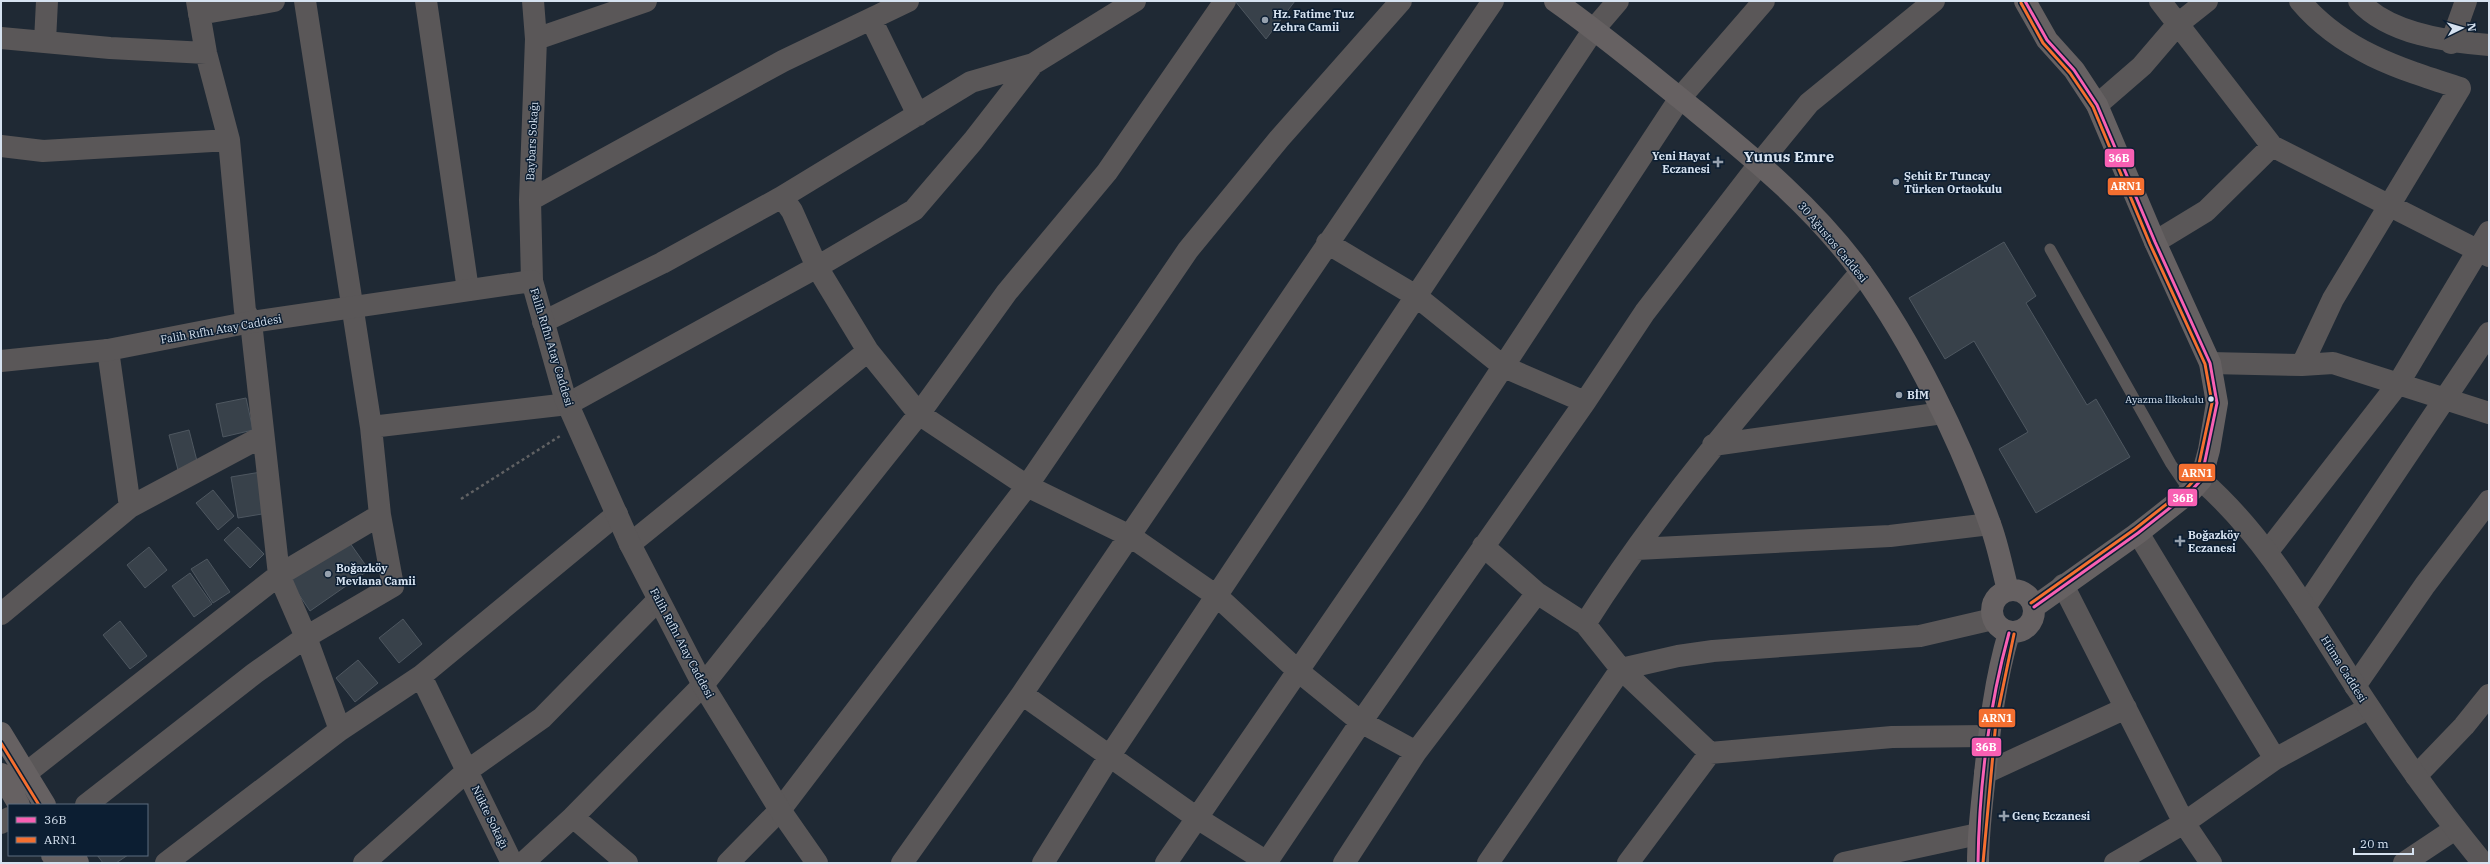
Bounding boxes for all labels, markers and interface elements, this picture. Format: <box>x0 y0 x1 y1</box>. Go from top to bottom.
place label: Hz. Fatime Tuz Zehra Camii <box>1273 7 1354 34</box>
north arrow <box>2442 8 2482 48</box>
marker: Hz. Fatime Tuz Zehra Camii <box>1260 15 1270 25</box>
text: N <box>2465 22 2479 32</box>
street label: Baybars Sokağı <box>523 101 541 181</box>
district label: Yunus Emre <box>1744 147 1834 166</box>
line badge: 36B <box>2104 148 2135 168</box>
place label: Yeni Hayat Eczanesi <box>1652 149 1710 176</box>
text: 36B <box>2109 151 2130 165</box>
marker: Yeni Hayat Eczanesi <box>1713 157 1723 167</box>
place label: Şehit Er Tuncay Türken Ortaokulu <box>1904 169 2002 196</box>
marker: Şehit Er Tuncay Türken Ortaokulu <box>1891 177 1901 187</box>
line badge: ARN1 <box>2107 177 2145 196</box>
text: ARN1 <box>2110 179 2142 193</box>
street label: 30 Ağustos Caddesi <box>1795 199 1871 285</box>
street label: Falih Rıfhı Atay Caddesi <box>527 286 577 408</box>
street label: Falih Rıfhı Atay Caddesi <box>159 311 283 347</box>
place label: BİM <box>1907 388 1929 402</box>
marker: BİM <box>1894 390 1904 400</box>
place label: Ayazma İlkokulu <box>2125 393 2204 406</box>
marker: Ayazma İlkokulu <box>2206 394 2216 404</box>
line badge: ARN1 <box>2178 463 2216 482</box>
text: ARN1 <box>2181 466 2213 480</box>
line badge: 36B <box>2167 488 2198 507</box>
text: 36B <box>2173 491 2194 505</box>
place label: Boğazköy Eczanesi <box>2188 528 2240 555</box>
marker: Boğazköy Eczanesi <box>2175 536 2185 546</box>
place label: Boğazköy Mevlana Camii <box>336 561 416 588</box>
marker: Boğazköy Mevlana Camii <box>323 569 333 579</box>
street label: Falih Rıfhı Atay Caddesi <box>647 585 717 701</box>
street label: Hüma Caddesi <box>2318 633 2370 705</box>
line badge: ARN1 <box>1978 708 2016 728</box>
text: ARN1 <box>1981 711 2013 725</box>
line badge: 36B <box>1971 737 2002 757</box>
text: 36B <box>1976 740 1997 754</box>
street label: Nükte Sokağı <box>469 783 512 851</box>
legend <box>8 804 148 856</box>
place label: Genç Eczanesi <box>2012 809 2091 823</box>
marker: Genç Eczanesi <box>1999 811 2009 821</box>
text: 36B <box>44 812 66 827</box>
scale bar <box>2354 830 2413 856</box>
text: ARN1 <box>44 832 77 847</box>
text: 20 m <box>2360 836 2389 851</box>

